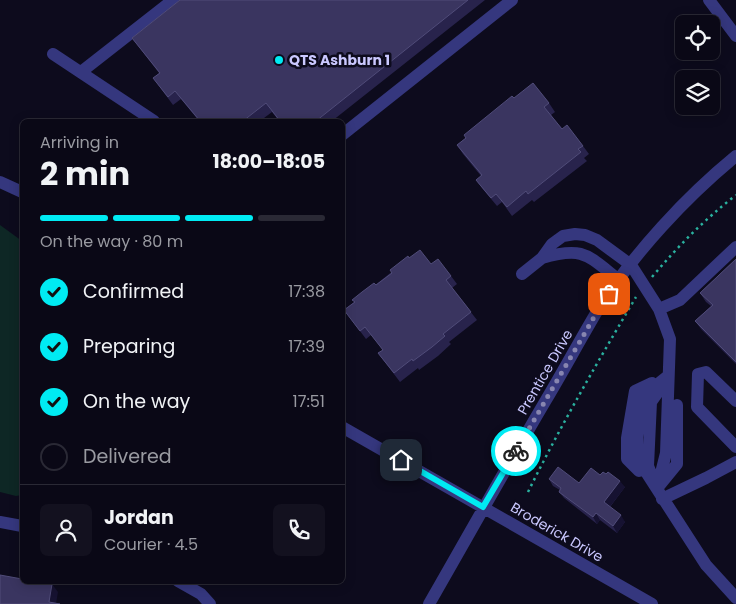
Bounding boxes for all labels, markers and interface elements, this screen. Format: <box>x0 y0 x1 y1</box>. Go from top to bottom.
map controls <box>675 15 720 115</box>
button: locate <box>675 15 720 60</box>
place label: QTS Ashburn 1 <box>289 50 390 70</box>
marker: QTS Ashburn 1 <box>273 54 285 66</box>
button: layers <box>675 70 720 115</box>
text: Arriving in <box>40 131 119 154</box>
text: 18:00–18:05 <box>213 148 325 175</box>
text: 2 min <box>40 151 130 196</box>
text: On the way · 80 m <box>40 230 183 253</box>
pin <box>588 273 630 315</box>
icon: check <box>40 278 68 306</box>
text: Confirmed <box>83 278 184 305</box>
text: 17:38 <box>288 280 325 303</box>
icon: bag <box>595 280 623 308</box>
street label: Prentice Drive <box>512 325 578 418</box>
icon: check <box>40 333 68 361</box>
text: Preparing <box>83 333 175 360</box>
text: 17:39 <box>288 335 325 358</box>
icon: check <box>40 388 68 416</box>
text: On the way <box>83 388 190 415</box>
text: 17:51 <box>293 390 325 413</box>
courier <box>491 426 541 476</box>
icon: bike <box>502 437 530 465</box>
pin <box>380 439 422 481</box>
text: Delivered <box>83 443 172 470</box>
icon: home <box>387 446 415 474</box>
street label: Broderick Drive <box>507 497 607 567</box>
button: person <box>40 504 92 556</box>
text: Jordan <box>104 504 174 531</box>
button: phone <box>273 504 325 556</box>
text: Courier · 4.5 <box>104 533 198 556</box>

